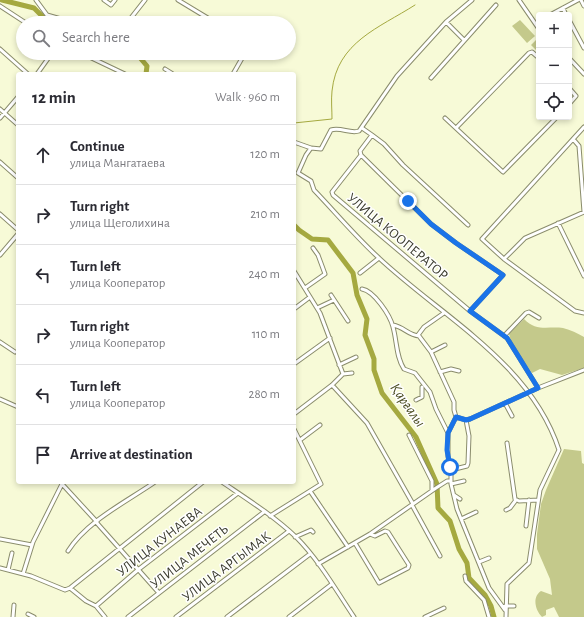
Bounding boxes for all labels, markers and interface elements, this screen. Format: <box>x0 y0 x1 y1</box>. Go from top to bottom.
map controls <box>536 12 572 120</box>
button: + <box>536 12 572 48</box>
search box <box>16 16 296 60</box>
icon: search <box>30 27 52 49</box>
text: Search here <box>62 30 130 45</box>
button: − <box>536 48 572 84</box>
button: locate <box>536 84 572 120</box>
text: 12 min <box>32 89 76 106</box>
text: Walk · 960 m <box>215 91 280 104</box>
text: Continue <box>70 139 125 154</box>
icon: ahead <box>32 144 54 166</box>
text: 120 m <box>250 148 280 161</box>
text: улица Мангатаева <box>70 157 165 170</box>
street label: УЛИЦА КООПЕРАТОР <box>344 191 450 283</box>
route end <box>399 192 417 210</box>
text: Turn right <box>70 199 129 214</box>
icon: right <box>32 204 54 226</box>
text: 210 m <box>250 208 280 221</box>
text: улица Щеголихина <box>70 217 170 230</box>
text: Turn left <box>70 259 121 274</box>
icon: left <box>32 264 54 286</box>
text: 240 m <box>248 268 280 281</box>
text: улица Кооператор <box>70 277 165 290</box>
text: Turn right <box>70 319 129 334</box>
icon: right <box>32 324 54 346</box>
text: 110 m <box>252 328 280 341</box>
text: улица Кооператор <box>70 337 165 350</box>
text: Turn left <box>70 379 121 394</box>
water label: Қарғалы <box>387 381 428 430</box>
icon: left <box>32 384 54 406</box>
text: 280 m <box>249 388 280 401</box>
text: улица Кооператор <box>70 397 165 410</box>
icon: arrive <box>32 444 54 466</box>
text: Arrive at destination <box>70 447 193 462</box>
route start <box>441 458 459 476</box>
street label: УЛИЦА КУНАЕВА <box>114 504 205 579</box>
street label: УЛИЦА МЕЧЕТЬ <box>148 522 231 591</box>
street label: УЛИЦА АРГЫМАК <box>180 529 273 604</box>

